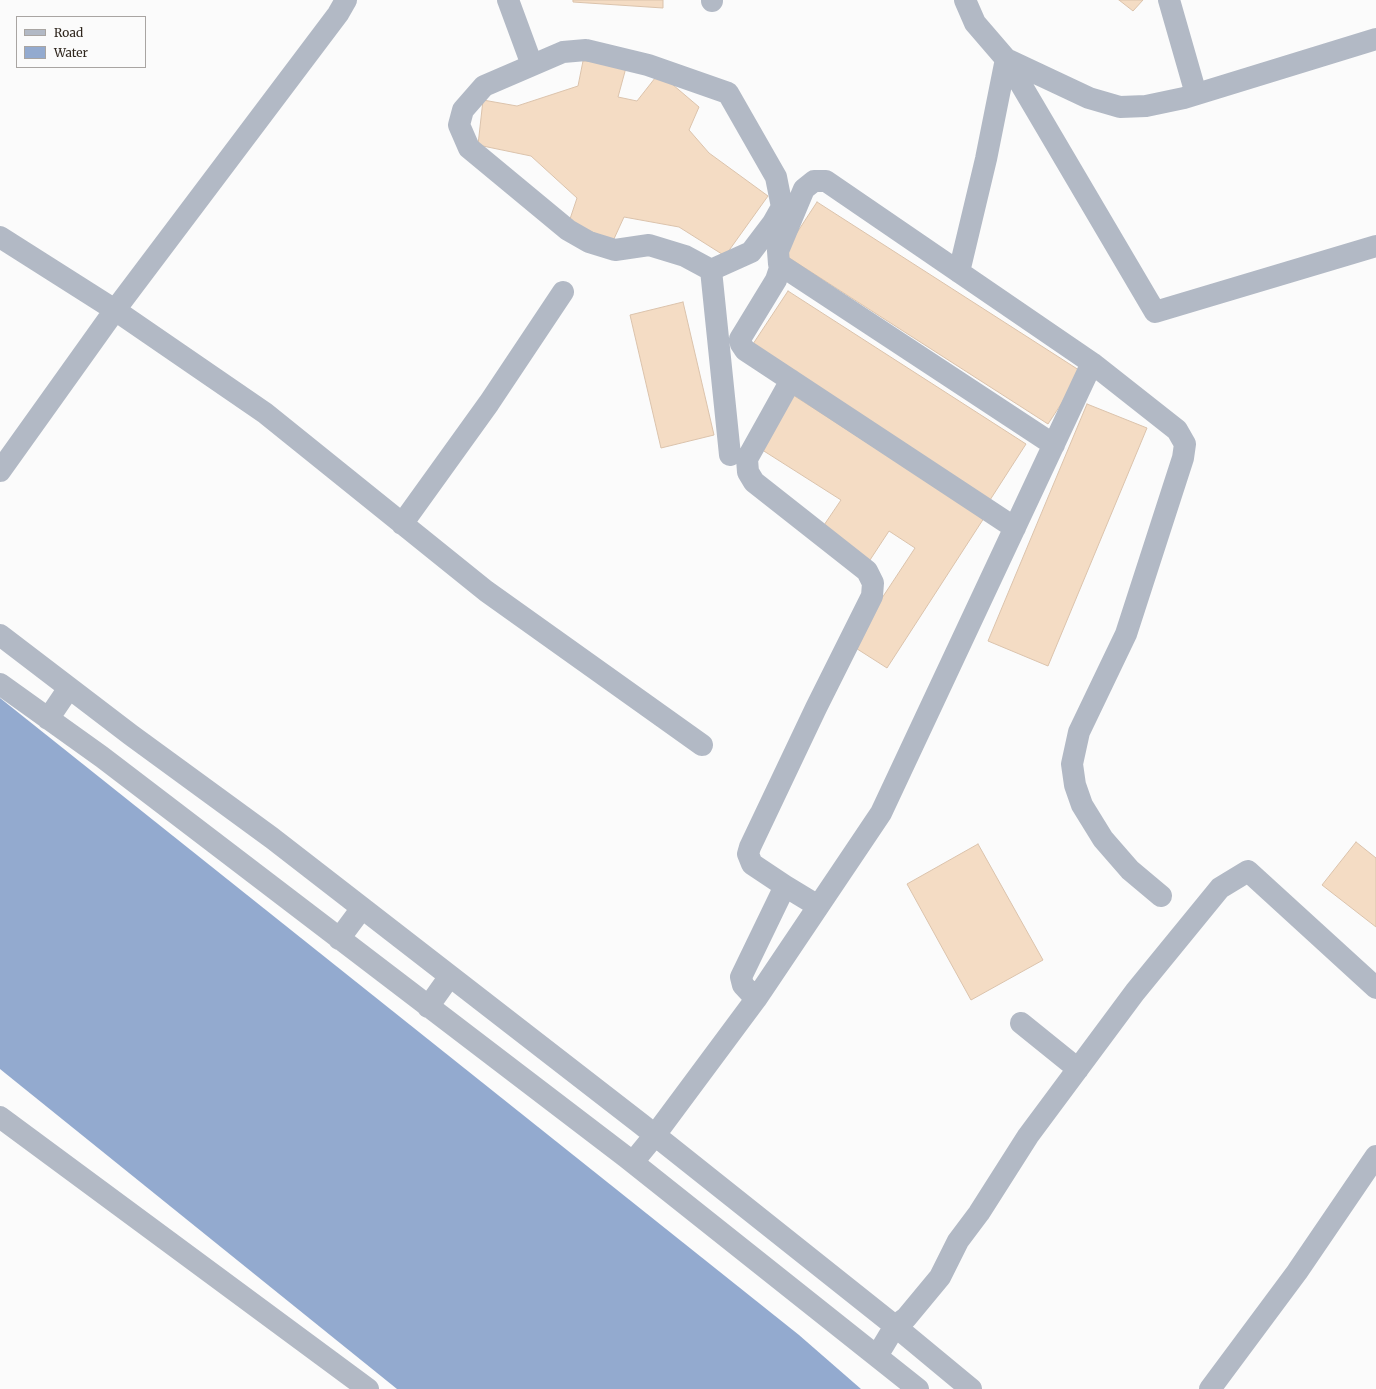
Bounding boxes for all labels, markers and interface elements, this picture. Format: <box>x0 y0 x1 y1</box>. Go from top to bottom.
legend <box>16 16 146 68</box>
text: Road <box>54 25 83 40</box>
text: Water <box>54 45 88 60</box>

